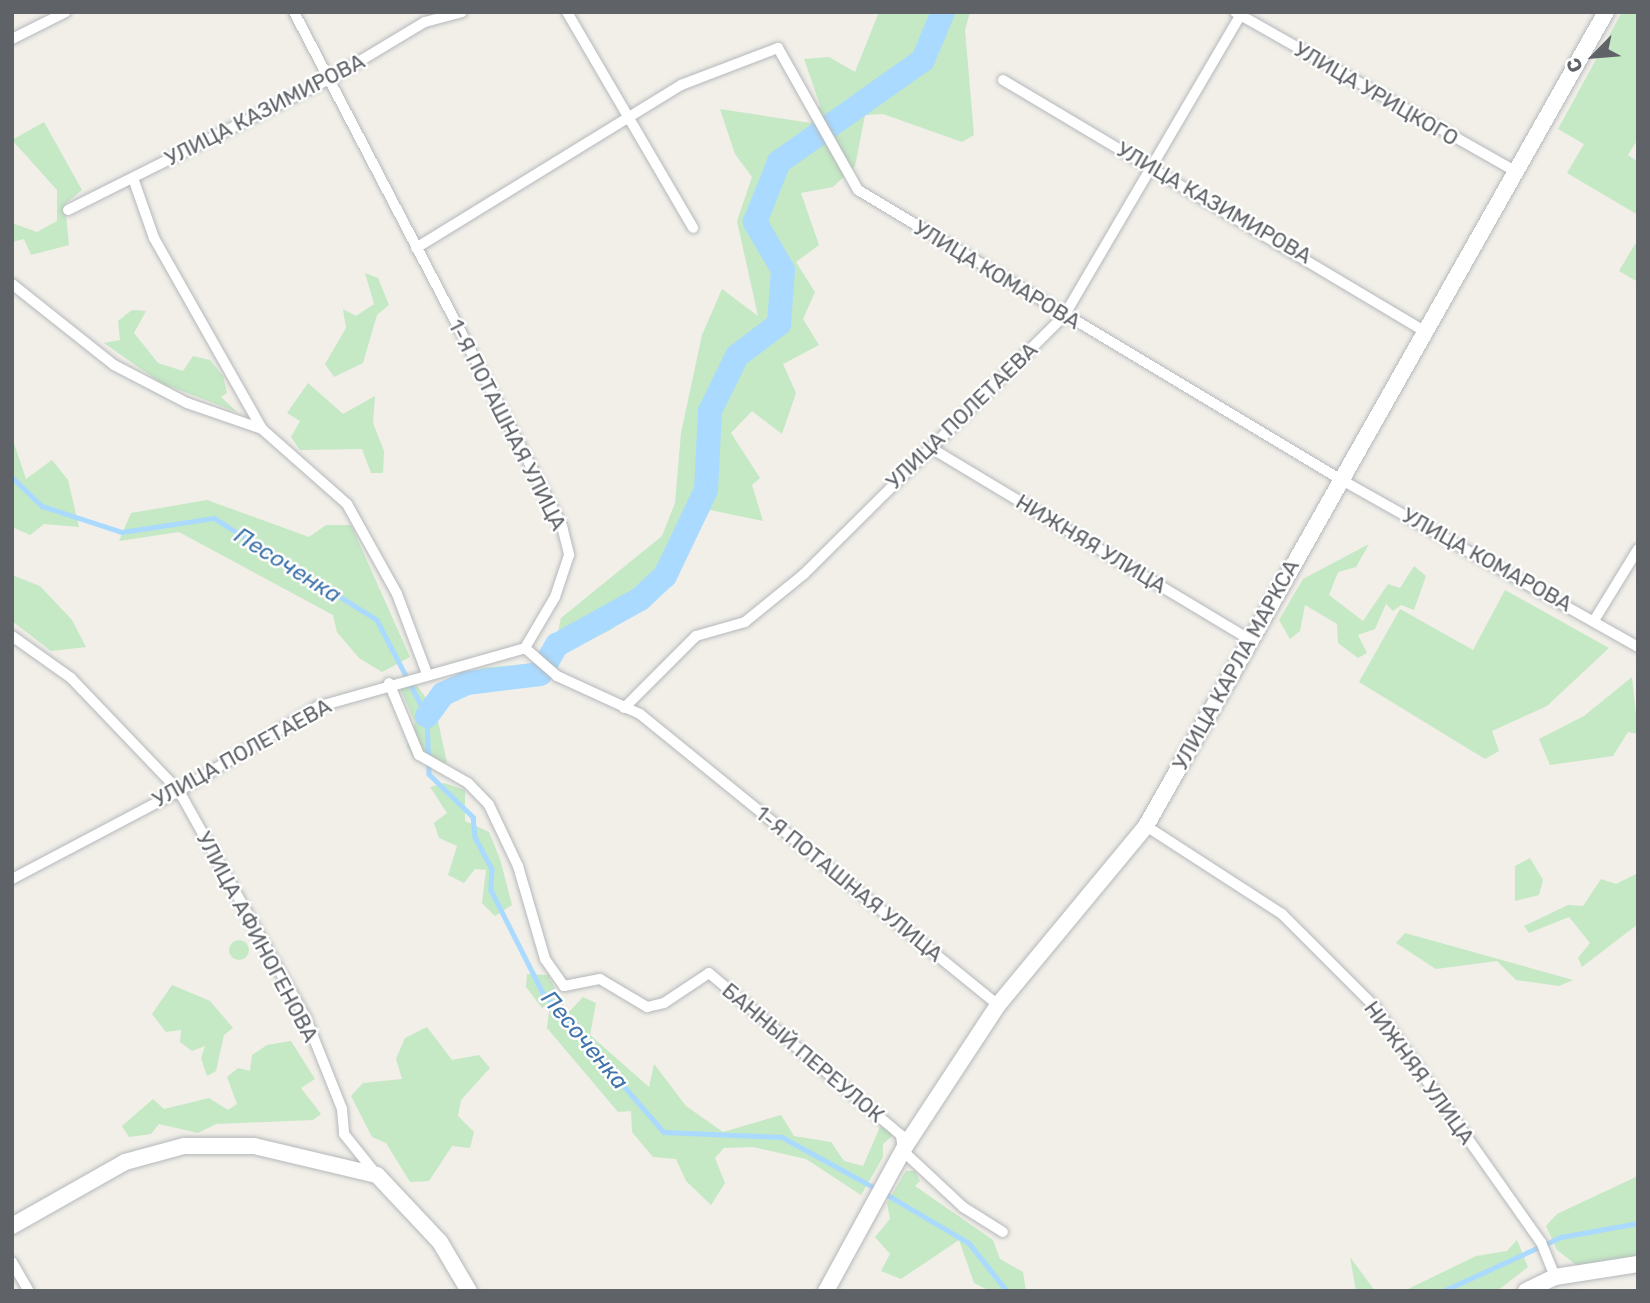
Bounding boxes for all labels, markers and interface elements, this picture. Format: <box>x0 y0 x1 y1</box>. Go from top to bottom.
north arrow <box>1559 21 1629 91</box>
street label: УЛИЦА УРИЦКОГО <box>1289 37 1463 151</box>
street label: УЛИЦА КАЗИМИРОВА <box>161 49 369 171</box>
text: С <box>1561 54 1588 76</box>
street label: УЛИЦА КАЗИМИРОВА <box>1112 137 1316 269</box>
street label: УЛИЦА КОМАРОВА <box>909 215 1085 335</box>
street label: 1-Я ПОТАШНАЯ УЛИЦА <box>443 315 571 535</box>
street label: УЛИЦА ПОЛЕТАЕВА <box>881 337 1043 495</box>
street label: НИЖНЯЯ УЛИЦА <box>1011 489 1171 599</box>
street label: УЛИЦА КОМАРОВА <box>1398 503 1576 617</box>
water label: Песоченка <box>230 521 346 609</box>
street label: УЛИЦА КАРЛА МАРКСА <box>1168 555 1304 775</box>
street label: УЛИЦА ПОЛЕТАЕВА <box>148 693 336 813</box>
street label: 1-Я ПОТАШНАЯ УЛИЦА <box>750 801 948 967</box>
street label: УЛИЦА АФИНОГЕНОВА <box>191 828 323 1046</box>
street label: БАННЫЙ ПЕРЕУЛОК <box>717 978 889 1128</box>
water label: Песоченка <box>536 985 634 1095</box>
street label: НИЖНЯЯ УЛИЦА <box>1359 996 1479 1150</box>

